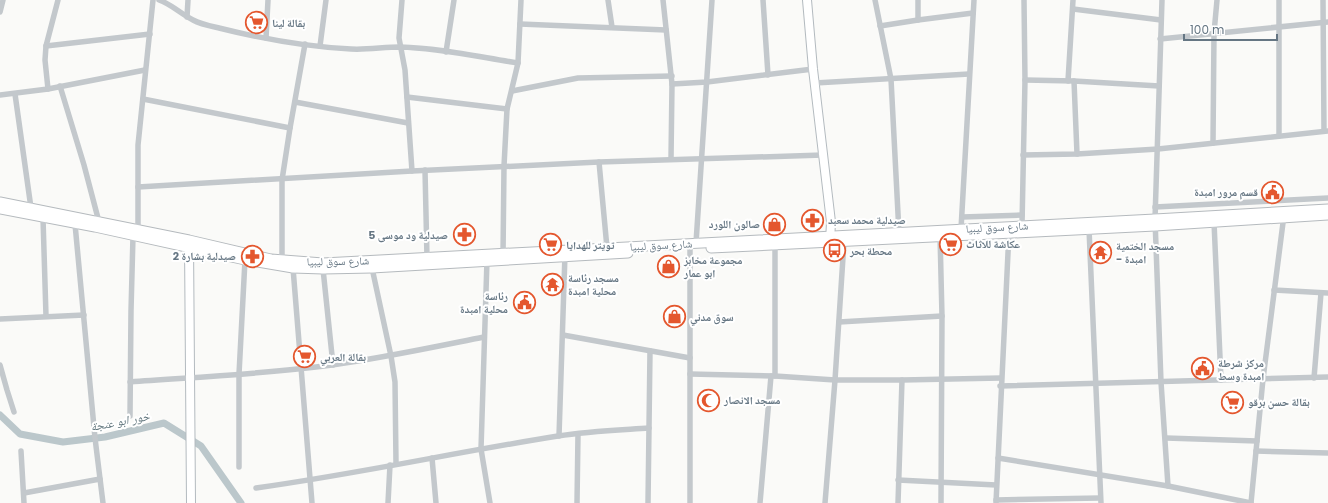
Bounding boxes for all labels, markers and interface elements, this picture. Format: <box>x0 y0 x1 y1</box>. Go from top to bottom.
supermarket icon: بقالة لينا <box>243 10 269 36</box>
place label: بقالة لينا <box>272 15 305 31</box>
scale bar <box>1184 16 1277 42</box>
text: 100 m <box>1190 21 1224 38</box>
public building icon: قسم مرور امبدة <box>1260 179 1286 205</box>
place label: قسم مرور امبدة <box>1194 184 1258 200</box>
pharmacy icon: صيدلية محمد سعبد <box>800 207 826 233</box>
shop icon: صالون اللورد <box>762 211 788 237</box>
place label: صيدلية محمد سعبد <box>828 212 906 228</box>
place label: صالون اللورد <box>709 216 760 232</box>
street label: شارع سوق ليبيا <box>965 217 1029 237</box>
pharmacy icon: صيدلية ود موسى 5 <box>451 222 477 248</box>
place label: صيدلية ود موسى 5 <box>368 227 448 243</box>
supermarket icon: عكاشة للاثاث <box>938 231 964 257</box>
supermarket icon: تويتر للهدايا <box>538 232 564 258</box>
street label: شارع سوق ليبيا <box>629 235 693 255</box>
place label: عكاشة للاثاث <box>966 236 1021 252</box>
place label: تويتر للهدايا <box>566 237 615 253</box>
bus stop icon: محطة بحر <box>821 238 847 264</box>
place label: مسجد الختمية - امبدة <box>1116 238 1174 267</box>
temple icon: مسجد الختمية - امبدة <box>1088 239 1114 265</box>
pharmacy icon: صيدلية بشارة 2 <box>239 243 265 269</box>
place label: محطة بحر <box>849 243 892 259</box>
place label: صيدلية بشارة 2 <box>173 248 236 264</box>
street label: شارع سوق ليبيا <box>307 252 369 270</box>
place label: مجموعة مخابز ابو عمار <box>683 252 742 281</box>
shop icon: مجموعة مخابز ابو عمار <box>656 253 682 279</box>
place label: مسجد رئاسة محلية امبدة <box>568 270 619 299</box>
temple icon: مسجد رئاسة محلية امبدة <box>540 271 566 297</box>
place label: رئاسة محلية امبدة <box>460 288 508 317</box>
public building icon: رئاسة محلية امبدة <box>511 289 537 315</box>
shop icon: سوق مدني <box>661 304 687 330</box>
place label: سوق مدني <box>690 309 734 326</box>
supermarket icon: بقالة العربي <box>292 344 318 370</box>
place label: بقالة العربي <box>320 349 366 366</box>
place label: مركز شرطة امبدة وسط <box>1218 355 1264 384</box>
public building icon: مركز شرطة امبدة وسط <box>1190 356 1216 382</box>
mosque icon: مسجد الانصار <box>695 387 721 413</box>
supermarket icon: بقالة حسن برقو <box>1219 389 1245 415</box>
place label: مسجد الانصار <box>723 392 781 408</box>
place label: بقالة حسن برقو <box>1248 394 1310 410</box>
water label: خور ابو عنجة <box>89 407 151 435</box>

